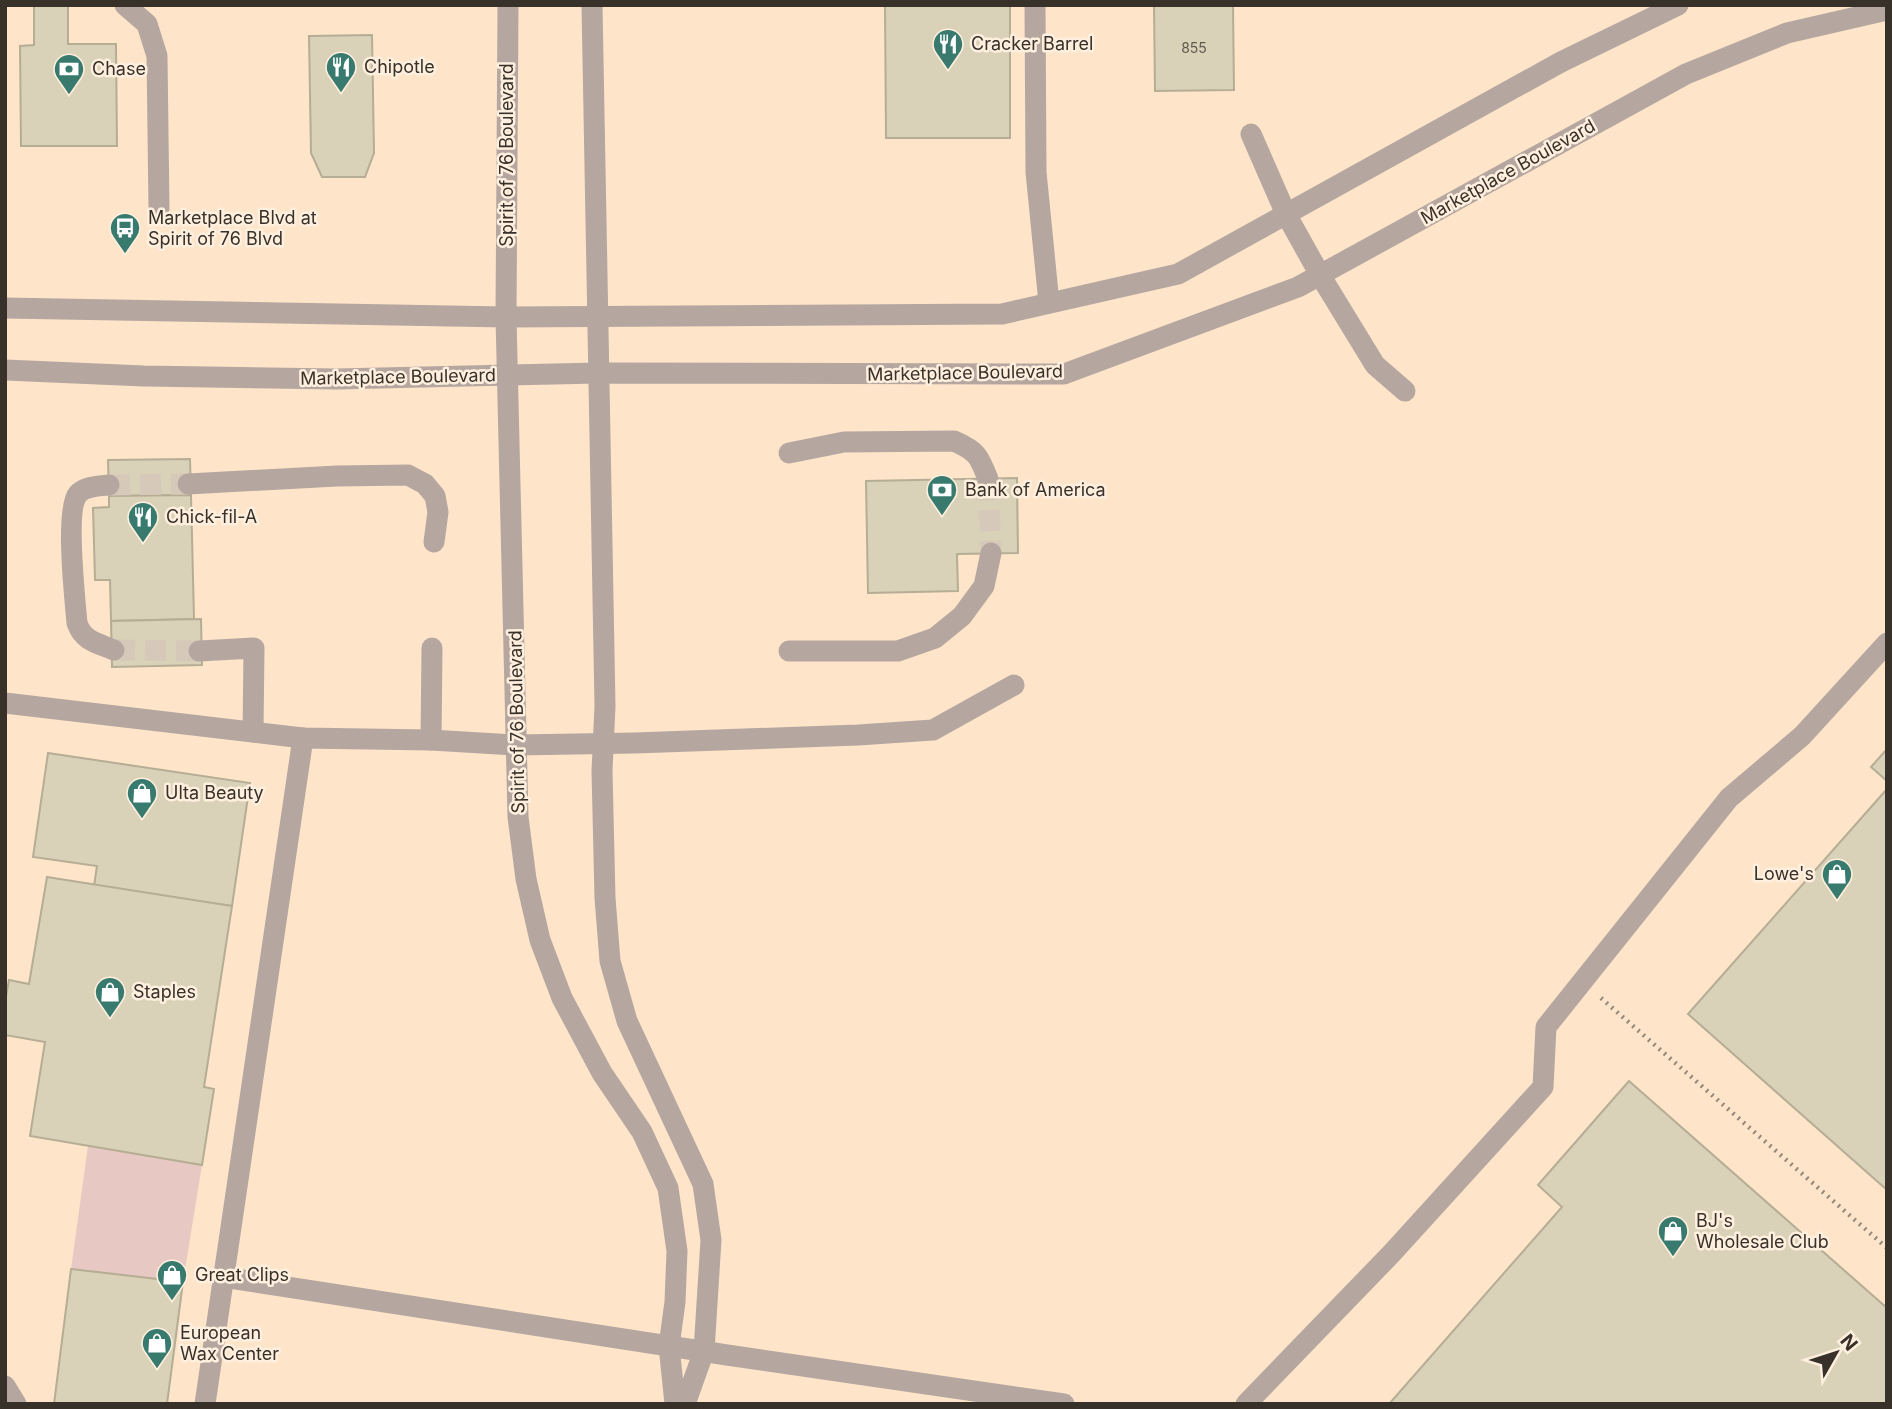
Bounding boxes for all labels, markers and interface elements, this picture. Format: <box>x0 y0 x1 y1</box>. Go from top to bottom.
restaurant icon: Cracker Barrel <box>931 27 965 71</box>
place label: Cracker Barrel <box>971 33 1093 54</box>
house number: 855 <box>1181 39 1207 56</box>
restaurant icon: Chipotle <box>324 50 358 94</box>
bank icon: Chase <box>52 52 86 96</box>
place label: Chipotle <box>364 56 435 77</box>
place label: Chase <box>92 58 146 79</box>
street label: Spirit of 76 Boulevard <box>496 63 517 247</box>
street label: Marketplace Boulevard <box>1417 115 1599 228</box>
place label: Marketplace Blvd at Spirit of 76 Blvd <box>148 207 317 249</box>
bus stop icon: Marketplace Blvd at Spirit of 76 Blvd <box>108 211 142 255</box>
street label: Marketplace Boulevard <box>867 360 1063 385</box>
street label: Marketplace Boulevard <box>300 364 496 389</box>
bank icon: Bank of America <box>925 473 959 517</box>
place label: Bank of America <box>965 479 1106 500</box>
restaurant icon: Chick-fil-A <box>126 500 160 544</box>
place label: Chick-fil-A <box>166 506 257 527</box>
street label: Spirit of 76 Boulevard <box>504 630 529 814</box>
shop icon: Ulta Beauty <box>125 776 159 820</box>
place label: Ulta Beauty <box>165 782 264 803</box>
shop icon: Lowe's <box>1820 857 1854 901</box>
place label: Lowe's <box>1754 863 1814 884</box>
shop icon: Staples <box>93 975 127 1019</box>
place label: Staples <box>133 981 196 1002</box>
place label: BJ's Wholesale Club <box>1696 1210 1829 1252</box>
shop icon: BJ's Wholesale Club <box>1656 1214 1690 1258</box>
shop icon: Great Clips <box>155 1258 189 1302</box>
place label: Great Clips <box>195 1264 289 1285</box>
north arrow <box>1801 1318 1871 1388</box>
place label: European Wax Center <box>180 1322 279 1364</box>
shop icon: European Wax Center <box>140 1326 174 1370</box>
text: N <box>1835 1330 1862 1355</box>

